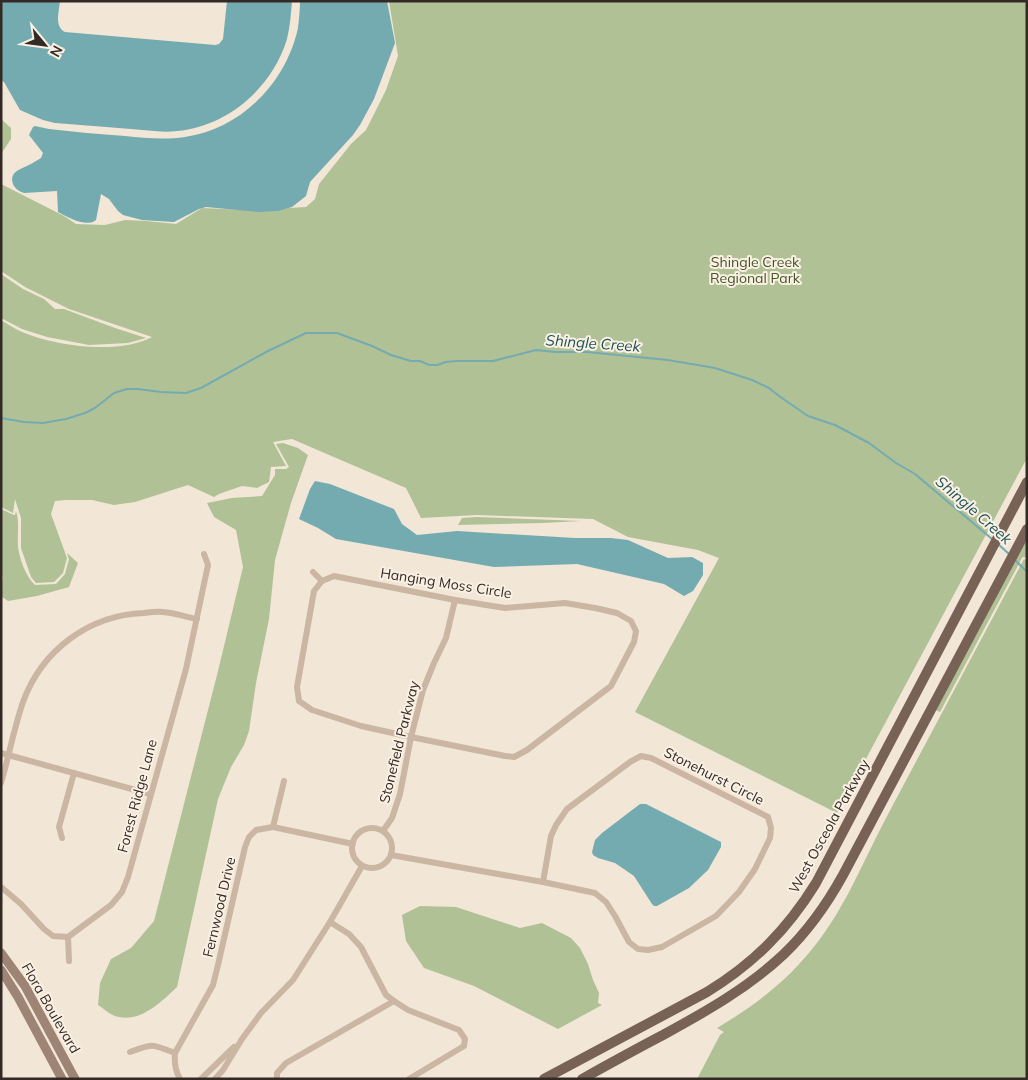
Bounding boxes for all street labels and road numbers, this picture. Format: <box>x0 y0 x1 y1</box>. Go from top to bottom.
street label: Hanging Moss Circle <box>379 564 513 602</box>
street label: Stonefield Parkway <box>375 678 423 805</box>
street label: Forest Ridge Lane <box>113 737 161 855</box>
street label: Stonehurst Circle <box>661 743 767 809</box>
street label: West Osceola Parkway <box>785 755 874 896</box>
street label: Fernwood Drive <box>199 855 239 959</box>
street label: Flora Boulevard <box>18 959 84 1057</box>

